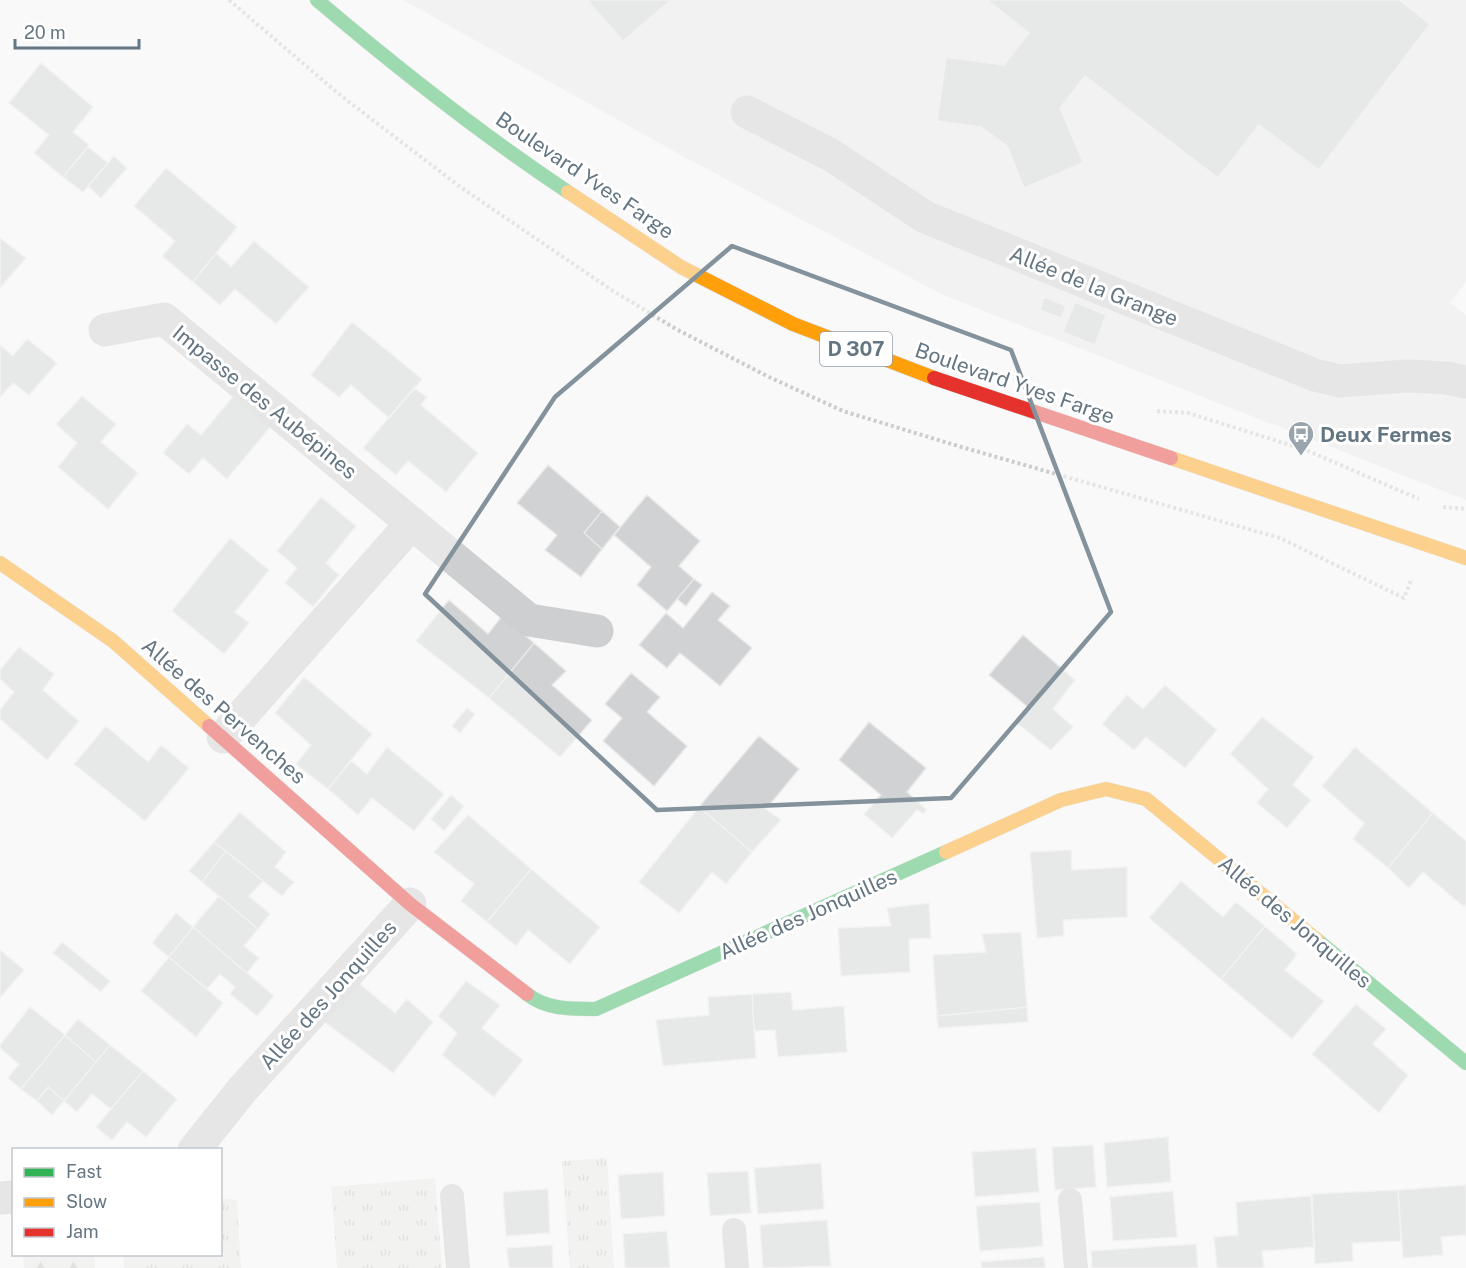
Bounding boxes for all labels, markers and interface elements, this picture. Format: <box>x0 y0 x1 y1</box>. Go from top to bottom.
scale bar <box>15 12 140 50</box>
text: 20 m <box>24 22 66 43</box>
street label: Boulevard Yves Farge <box>491 106 679 244</box>
street label: Allée de la Grange <box>1006 241 1182 331</box>
street label: Impasse des Aubépines <box>168 320 362 484</box>
road number: D 307 <box>820 332 892 366</box>
street label: Boulevard Yves Farge <box>912 337 1118 429</box>
bus stop icon: Deux Fermes <box>1286 419 1316 457</box>
place label: Deux Fermes <box>1320 422 1452 447</box>
street label: Allée des Pervenches <box>137 633 311 789</box>
street label: Allée des Jonquilles <box>1213 851 1377 993</box>
street label: Allée des Jonquilles <box>715 864 901 964</box>
street label: Allée des Jonquilles <box>254 915 402 1075</box>
legend <box>12 1148 222 1256</box>
text: Fast <box>66 1161 102 1182</box>
text: Slow <box>66 1191 107 1212</box>
text: Jam <box>66 1221 99 1242</box>

